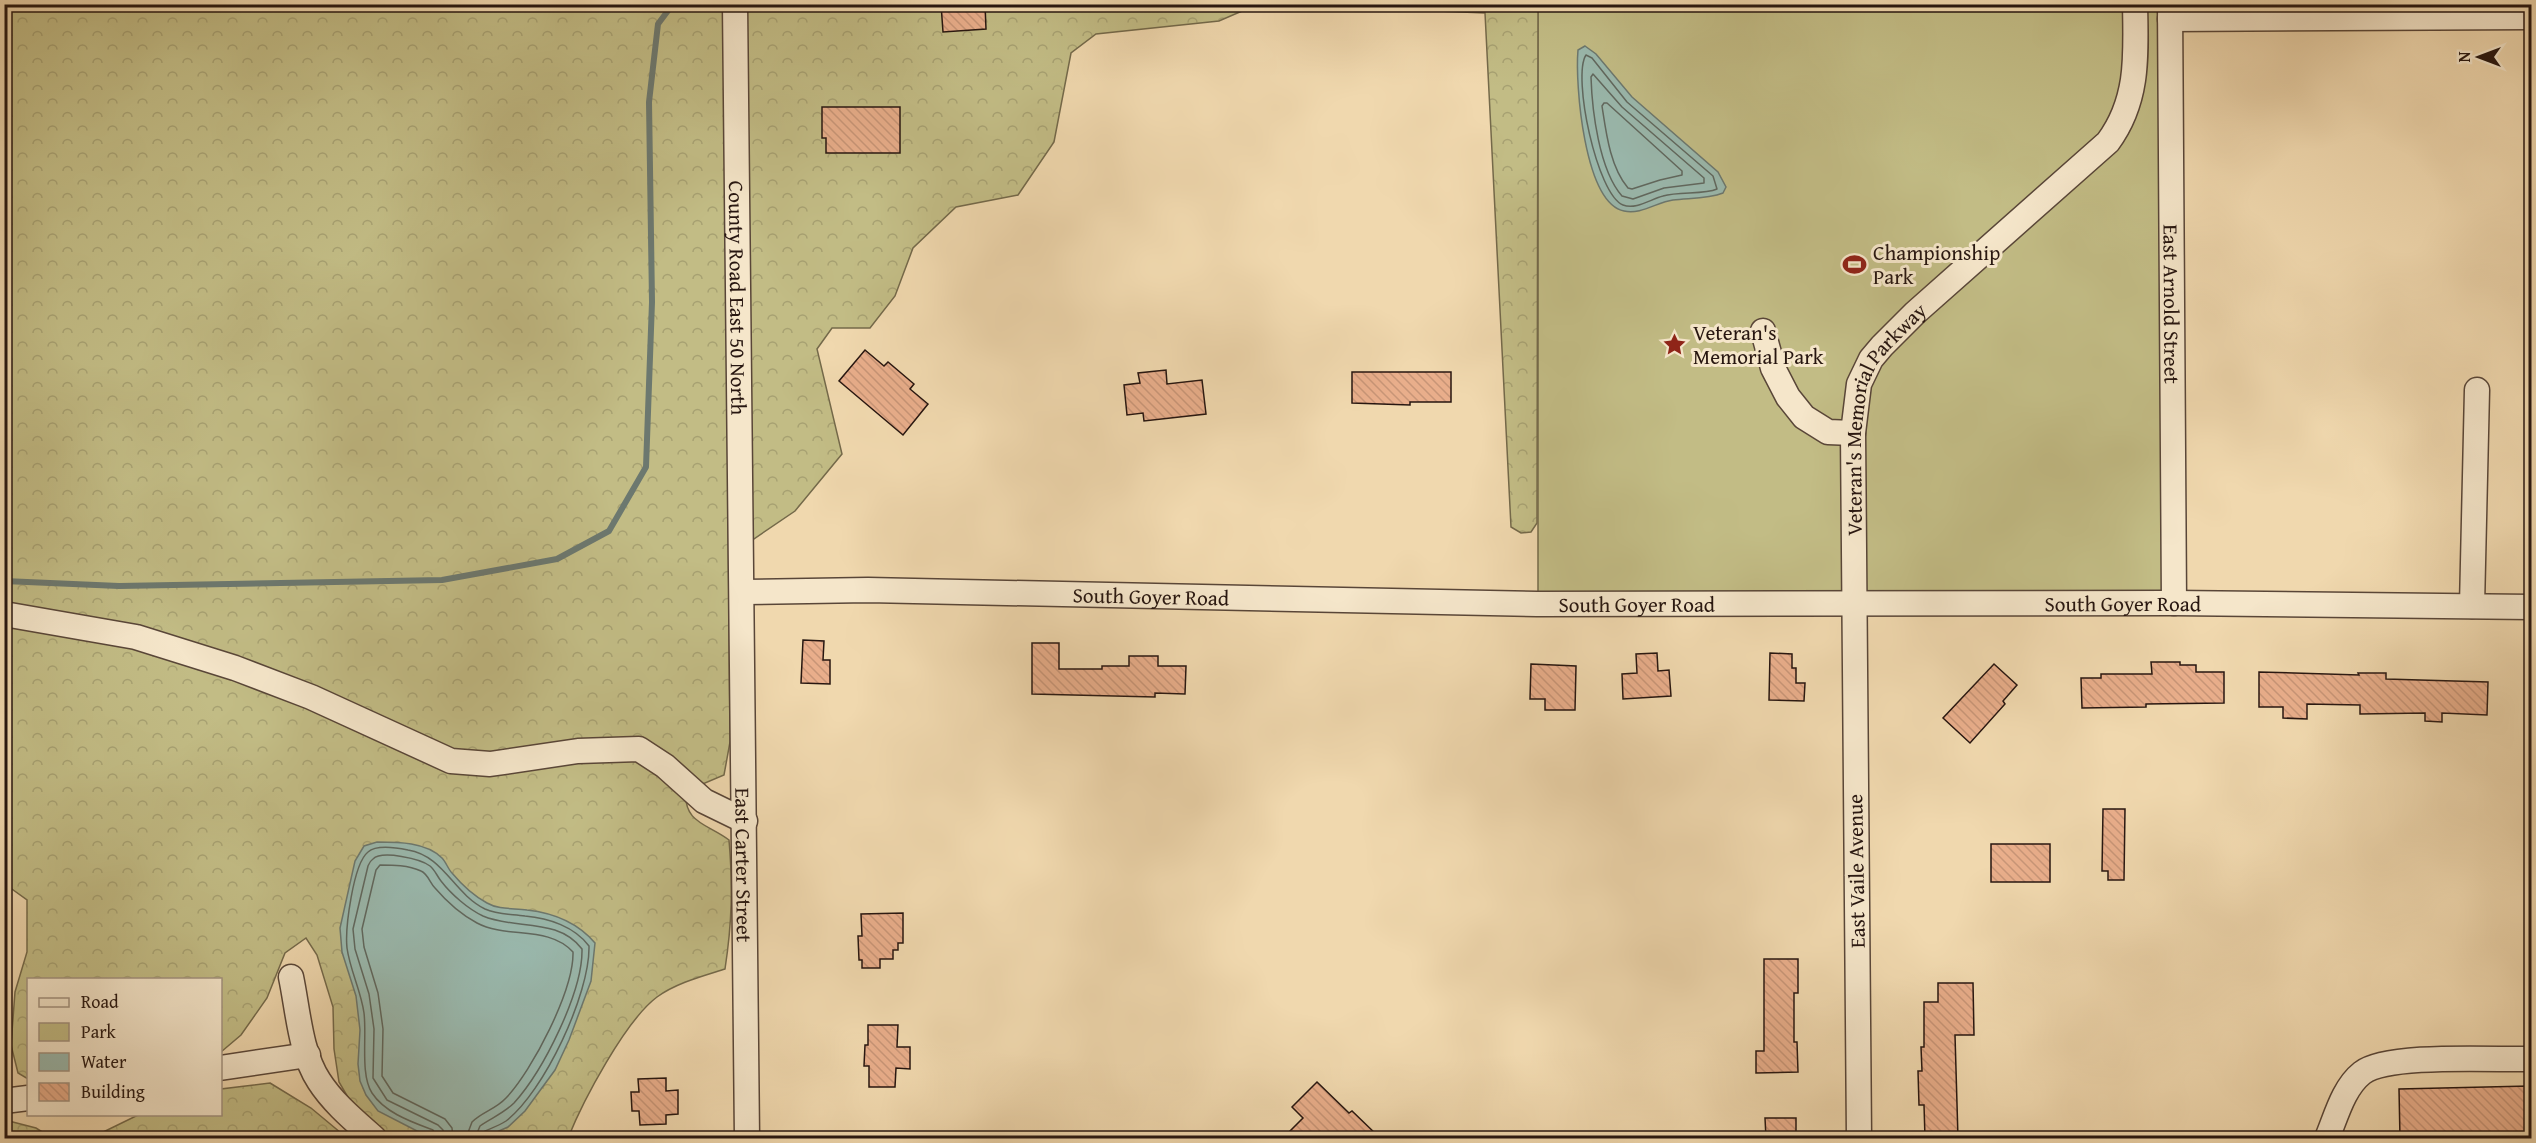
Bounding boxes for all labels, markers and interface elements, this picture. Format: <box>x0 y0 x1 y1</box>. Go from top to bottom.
north arrow <box>2449 27 2509 87</box>
text: N <box>2452 51 2476 62</box>
street label: County Road East 50 North <box>721 181 755 416</box>
street label: East Arnold Street <box>2156 224 2188 385</box>
place label: Championship Park <box>1873 237 2000 292</box>
sports icon: Championship Park <box>1842 251 1868 277</box>
street label: Veteran's Memorial Parkway <box>1837 294 1933 536</box>
place label: Veteran's Memorial Park <box>1693 317 1824 372</box>
place icon: Veteran's Memorial Park <box>1662 331 1688 357</box>
street label: South Goyer Road <box>1072 579 1230 613</box>
street label: South Goyer Road <box>2045 587 2202 619</box>
street label: South Goyer Road <box>1559 588 1716 619</box>
street label: East Carter Street <box>728 787 760 943</box>
street label: East Vaile Avenue <box>1839 794 1873 948</box>
legend <box>27 978 222 1116</box>
text: Road <box>81 988 119 1015</box>
text: Park <box>81 1018 117 1045</box>
text: Water <box>81 1048 127 1075</box>
text: Building <box>81 1078 145 1105</box>

